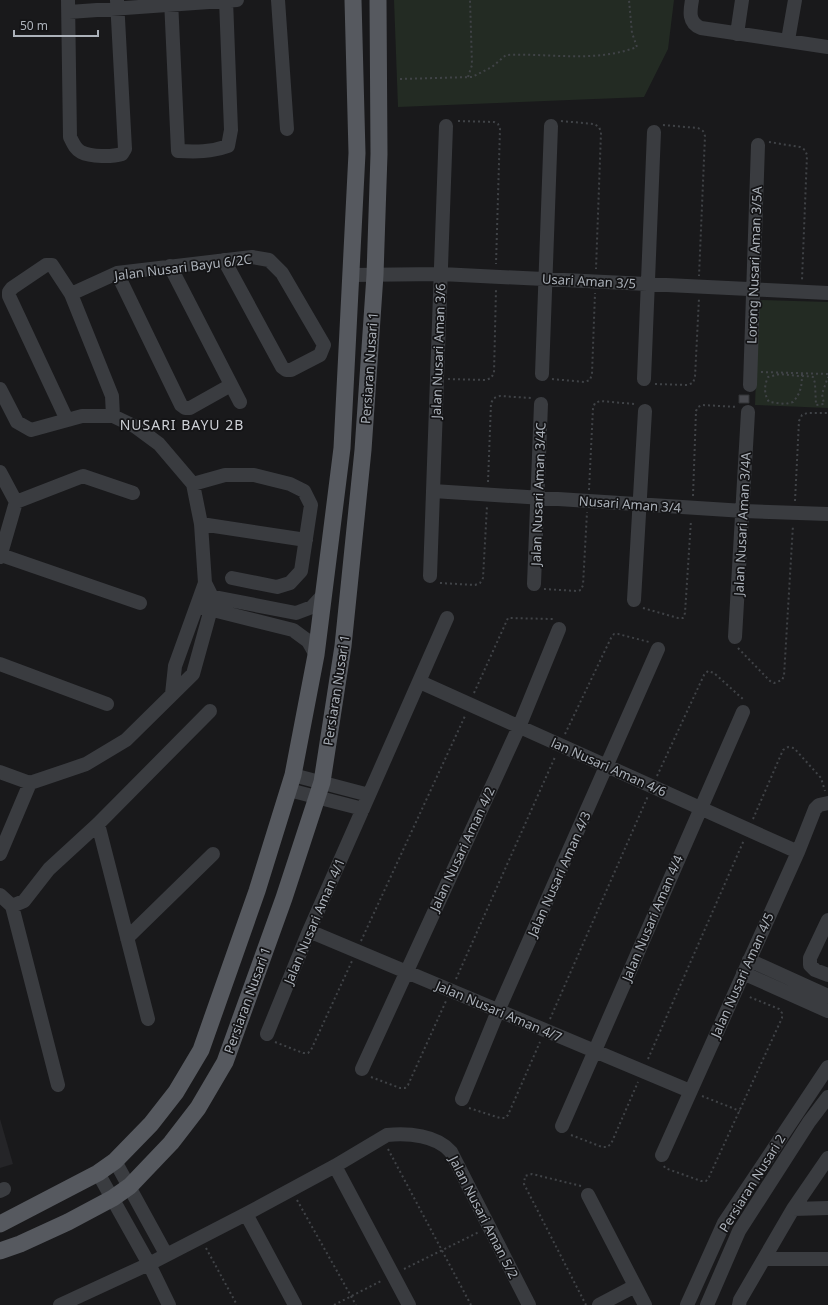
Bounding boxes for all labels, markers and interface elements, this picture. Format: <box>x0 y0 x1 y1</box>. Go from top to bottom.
scale bar <box>14 12 98 38</box>
text: 50 m <box>20 17 48 34</box>
street label: Lorong Nusari Aman 3/5A <box>742 185 766 344</box>
street label: Jalan Nusari Bayu 6/2C <box>111 250 253 285</box>
street label: Usari Aman 3/5 <box>542 270 636 292</box>
street label: Jalan Nusari Aman 3/6 <box>427 283 449 421</box>
street label: Persiaran Nusari 1 <box>356 311 382 425</box>
district label: NUSARI BAYU 2B <box>120 415 244 434</box>
street label: Jalan Nusari Aman 3/4C <box>526 422 549 568</box>
street label: Jalan Nusari Aman 3/4A <box>729 451 755 598</box>
street label: Nusari Aman 3/4 <box>578 491 682 517</box>
street label: Persiaran Nusari 1 <box>318 633 354 747</box>
street label: lan Nusari Aman 4/6 <box>548 733 670 801</box>
street label: Jalan Nusari Aman 4/2 <box>424 784 499 916</box>
street label: Jalan Nusari Aman 4/3 <box>522 809 595 941</box>
street label: Jalan Nusari Aman 4/4 <box>616 852 687 986</box>
street label: Jalan Nusari Aman 4/1 <box>278 855 349 989</box>
street label: Jalan Nusari Aman 4/5 <box>705 910 778 1042</box>
street label: Persiaran Nusari 1 <box>219 944 275 1056</box>
street label: Jalan Nusari Aman 4/7 <box>431 975 565 1046</box>
street label: Persiaran Nusari 2 <box>715 1131 789 1235</box>
street label: Jalan Nusari Aman 5/2 <box>444 1151 523 1281</box>

